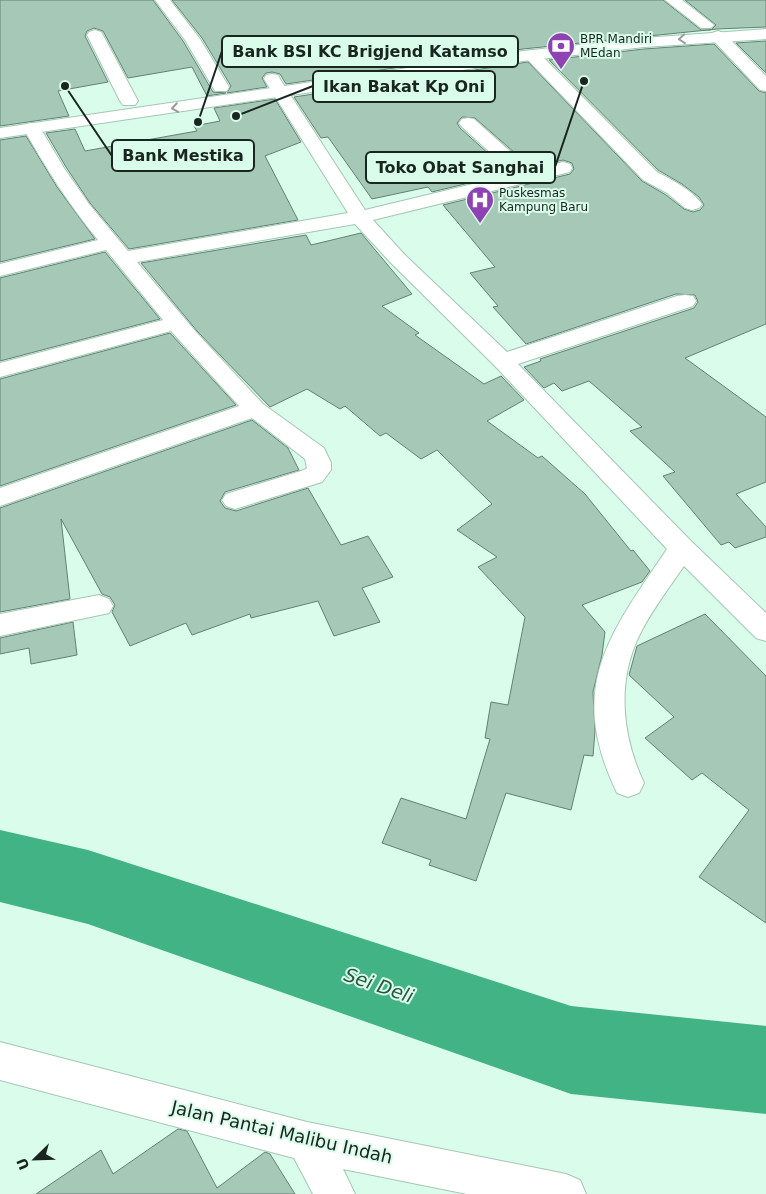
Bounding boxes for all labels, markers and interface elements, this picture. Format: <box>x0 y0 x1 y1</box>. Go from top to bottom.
bank icon: BPR Mandiri MEdan <box>546 31 576 70</box>
place label: BPR Mandiri MEdan <box>580 32 652 60</box>
one-way arrow <box>678 33 686 44</box>
callout: Bank BSI KC Brigjend Katamso <box>222 36 518 67</box>
text: Bank BSI KC Brigjend Katamso <box>232 42 508 61</box>
callout: Ikan Bakat Kp Oni <box>313 71 495 102</box>
text: Ikan Bakat Kp Oni <box>323 77 485 96</box>
one-way arrow <box>170 102 178 113</box>
callout: Bank Mestika <box>112 140 254 171</box>
text: Bank Mestika <box>122 146 244 165</box>
callout: Toko Obat Sanghai <box>366 152 555 183</box>
text: Toko Obat Sanghai <box>376 158 544 177</box>
hospital icon: Puskesmas Kampung Baru <box>465 185 495 224</box>
place label: Puskesmas Kampung Baru <box>499 186 588 214</box>
water label: Sei Deli <box>341 963 417 1007</box>
street label: Jalan Pantai Malibu Indah <box>168 1096 395 1168</box>
north arrow <box>10 1134 60 1184</box>
text: U <box>13 1156 33 1172</box>

